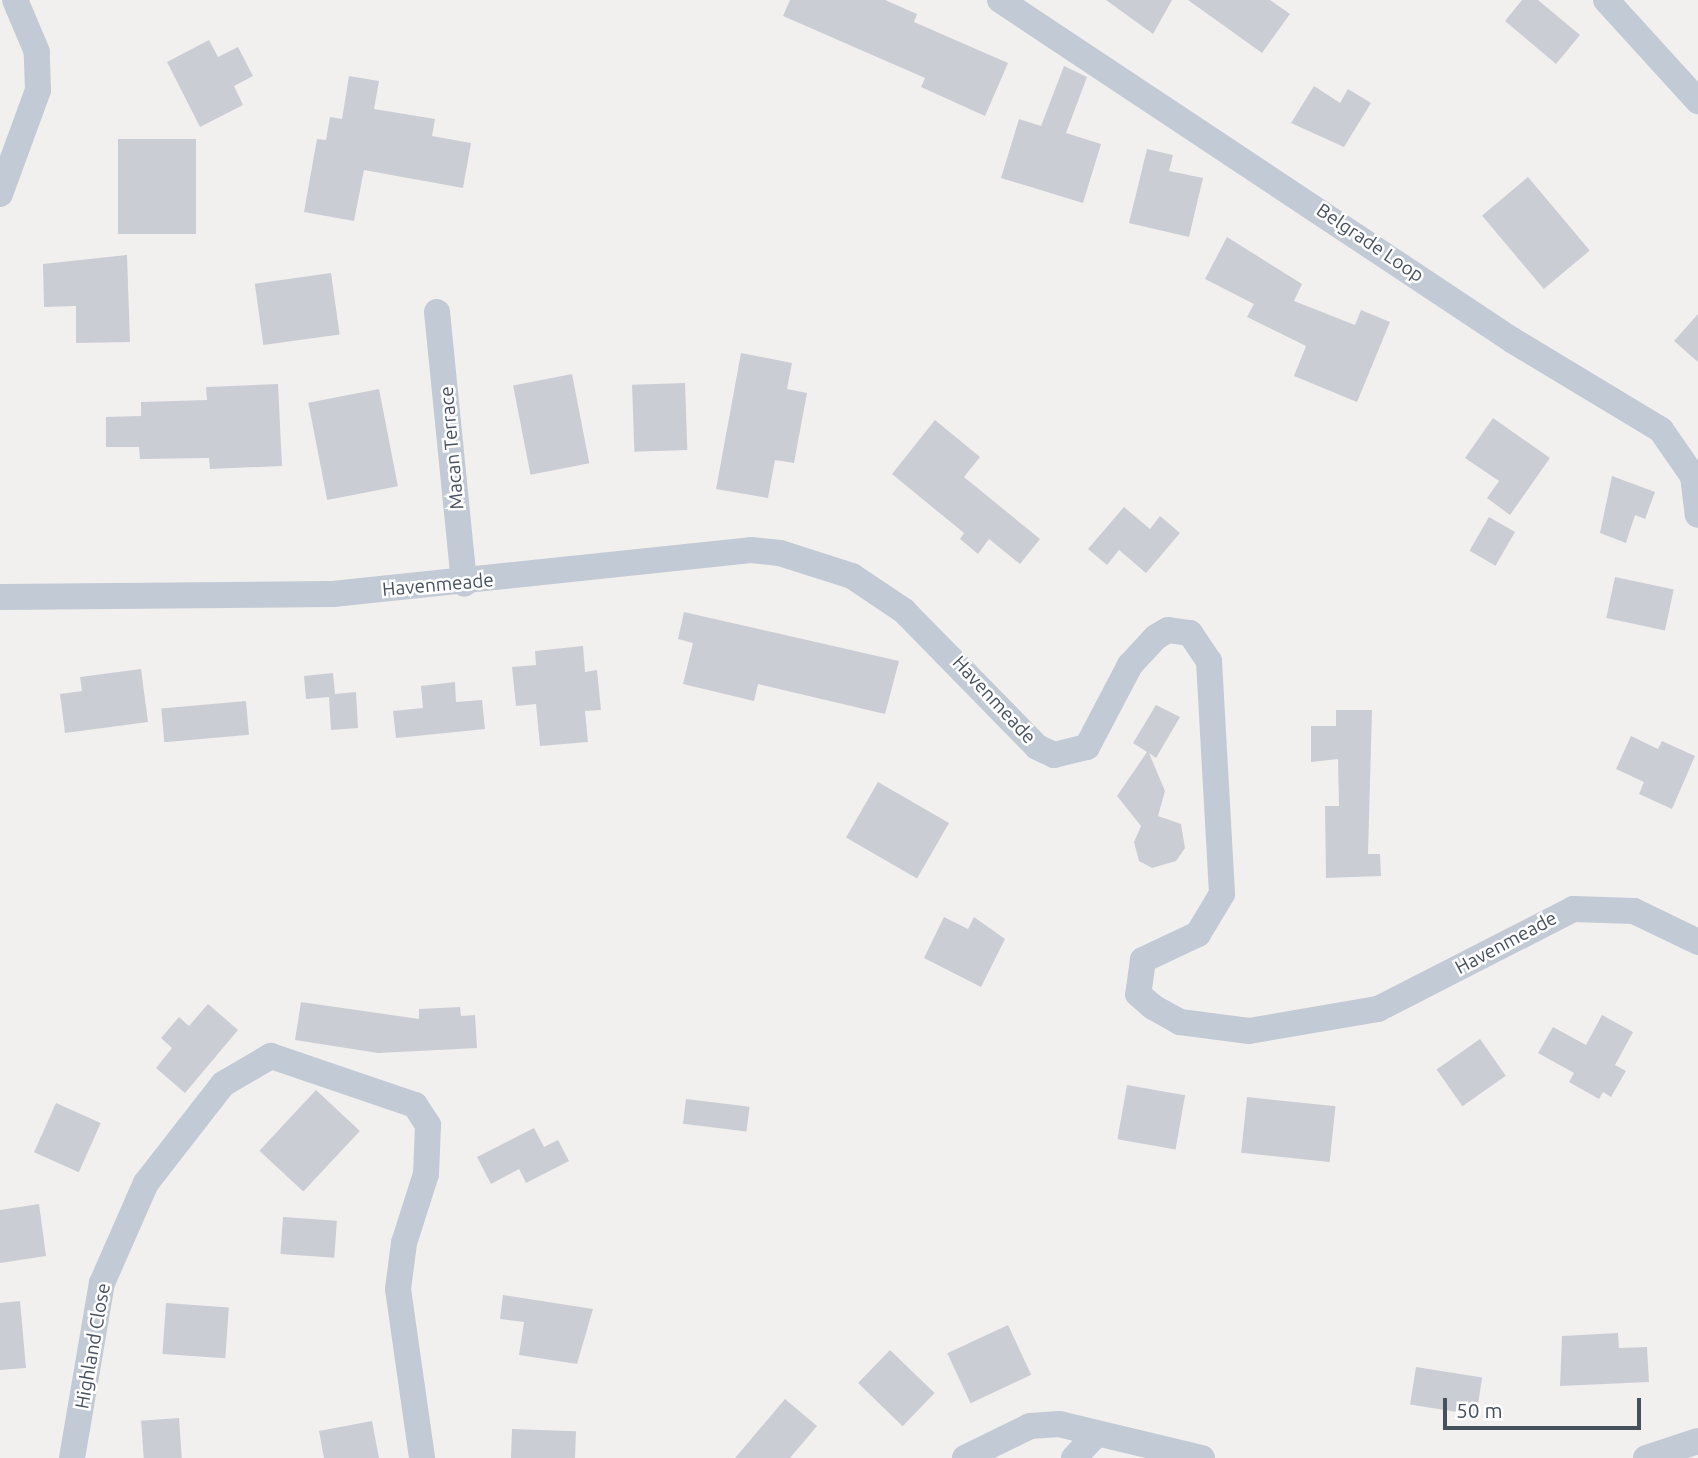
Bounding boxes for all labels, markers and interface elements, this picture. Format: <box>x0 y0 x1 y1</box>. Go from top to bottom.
street label: Belgrade Loop <box>1312 199 1428 287</box>
street label: Macan Terrace <box>435 385 469 511</box>
street label: Havenmeade <box>381 569 495 601</box>
street label: Havenmeade <box>948 651 1040 749</box>
street label: Havenmeade <box>1451 907 1561 979</box>
street label: Highland Close <box>71 1281 115 1411</box>
scale bar <box>1446 1384 1644 1428</box>
text: 50 m <box>1456 1398 1503 1422</box>

